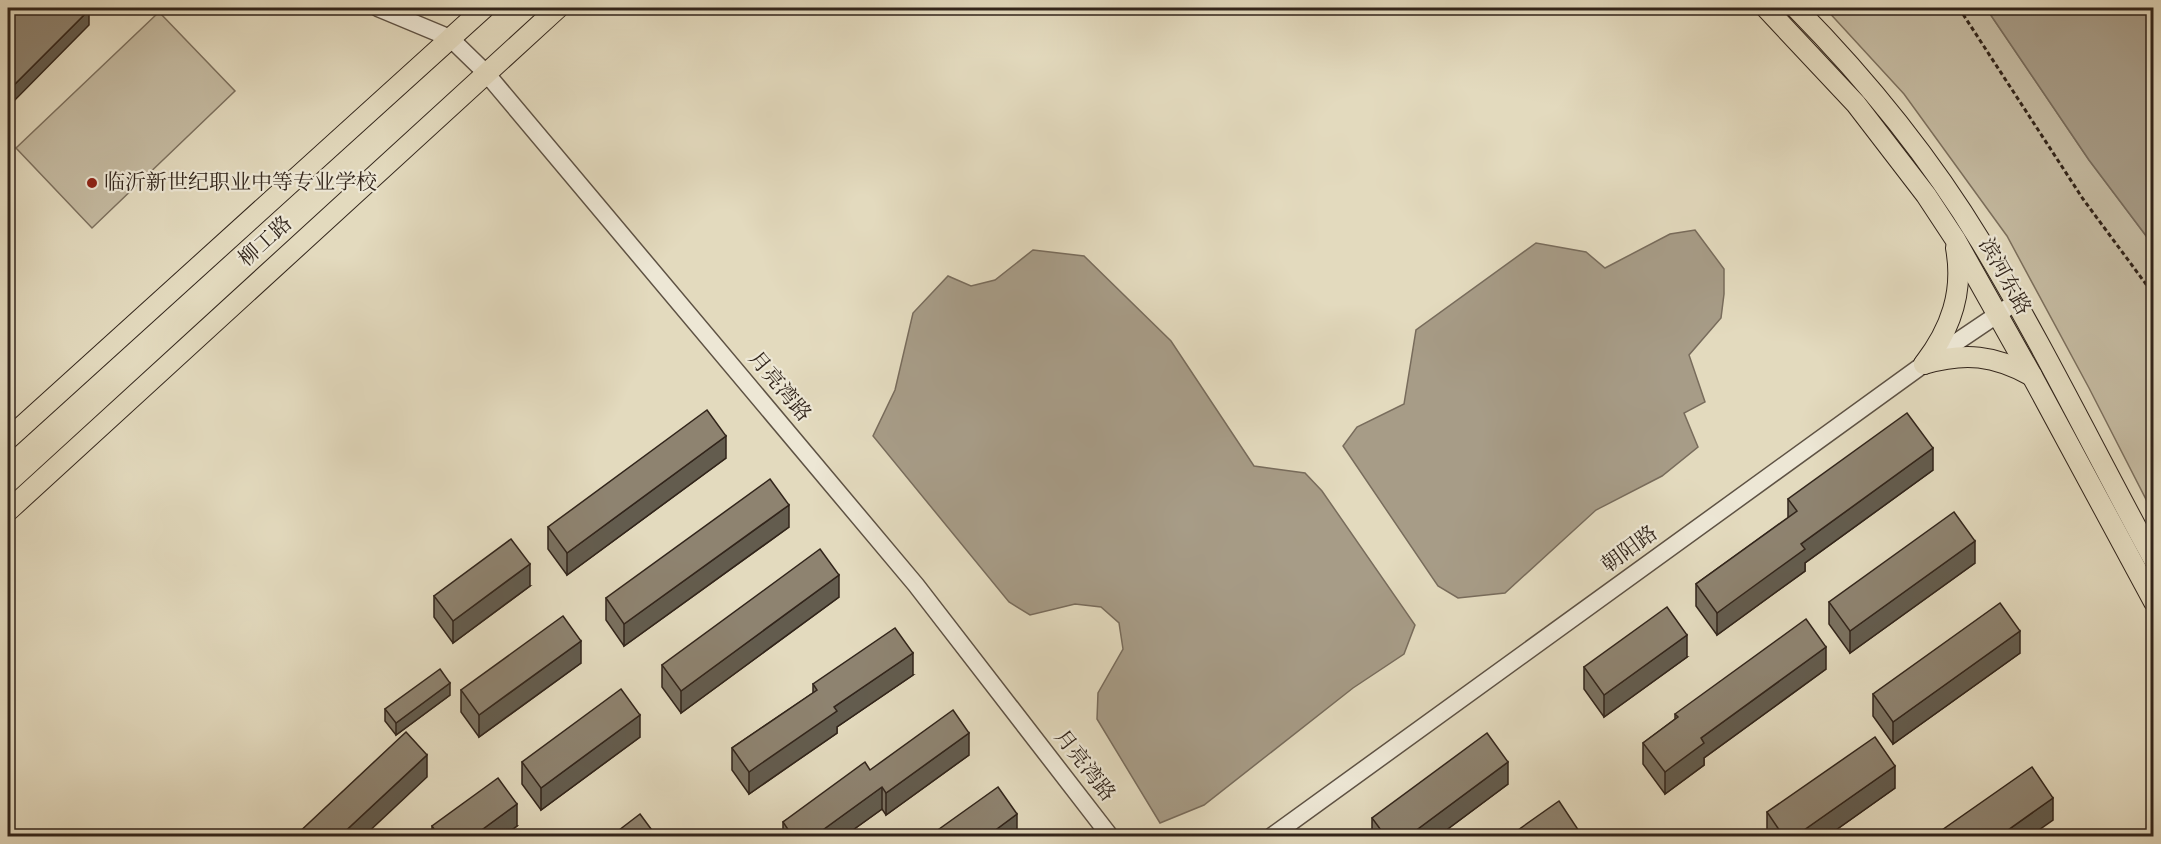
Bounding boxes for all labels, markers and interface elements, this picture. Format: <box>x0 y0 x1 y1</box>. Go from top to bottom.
place label: 临沂新世纪职业中等专业学校 <box>104 171 377 194</box>
marker: 临沂新世纪职业中等专业学校 <box>85 176 99 190</box>
street label: 柳工路 <box>234 212 296 271</box>
street label: 滨河东路 <box>1974 234 2035 319</box>
street label: 月亮湾路 <box>744 346 816 426</box>
street label: 朝阳路 <box>1597 521 1662 577</box>
street label: 月亮湾路 <box>1050 725 1120 806</box>

